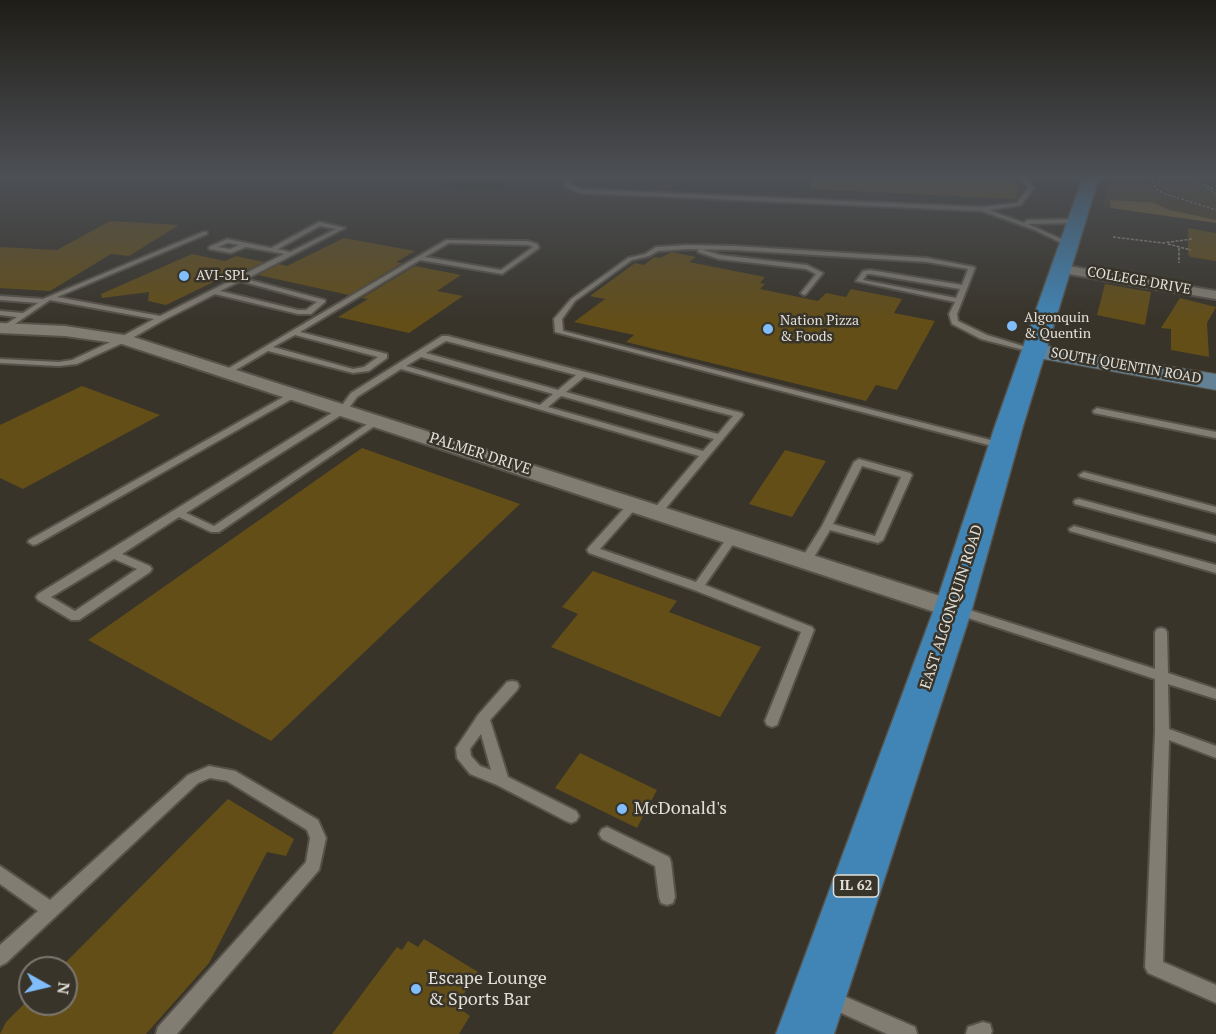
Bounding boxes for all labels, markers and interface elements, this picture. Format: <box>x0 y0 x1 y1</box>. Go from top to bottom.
street label: COLLEGE DRIVE <box>1086 264 1192 298</box>
place label: AVI-SPL <box>196 268 248 284</box>
marker: AVI-SPL <box>177 269 191 283</box>
place label: Algonquin & Quentin <box>1024 310 1091 342</box>
place label: Nation Pizza & Foods <box>780 313 859 346</box>
marker: Algonquin & Quentin <box>1005 319 1019 333</box>
marker: Nation Pizza & Foods <box>761 322 775 336</box>
street label: SOUTH QUENTIN ROAD <box>1049 344 1203 388</box>
street label: PALMER DRIVE <box>427 429 533 479</box>
street label: EAST ALGONQUIN ROAD <box>917 523 987 691</box>
place label: McDonald's <box>634 798 727 820</box>
marker: McDonald's <box>615 802 629 816</box>
road number: IL 62 <box>834 875 878 897</box>
north arrow <box>18 956 78 1016</box>
place label: Escape Lounge & Sports Bar <box>428 968 547 1010</box>
text: N <box>52 981 76 996</box>
marker: Escape Lounge & Sports Bar <box>409 982 423 996</box>

